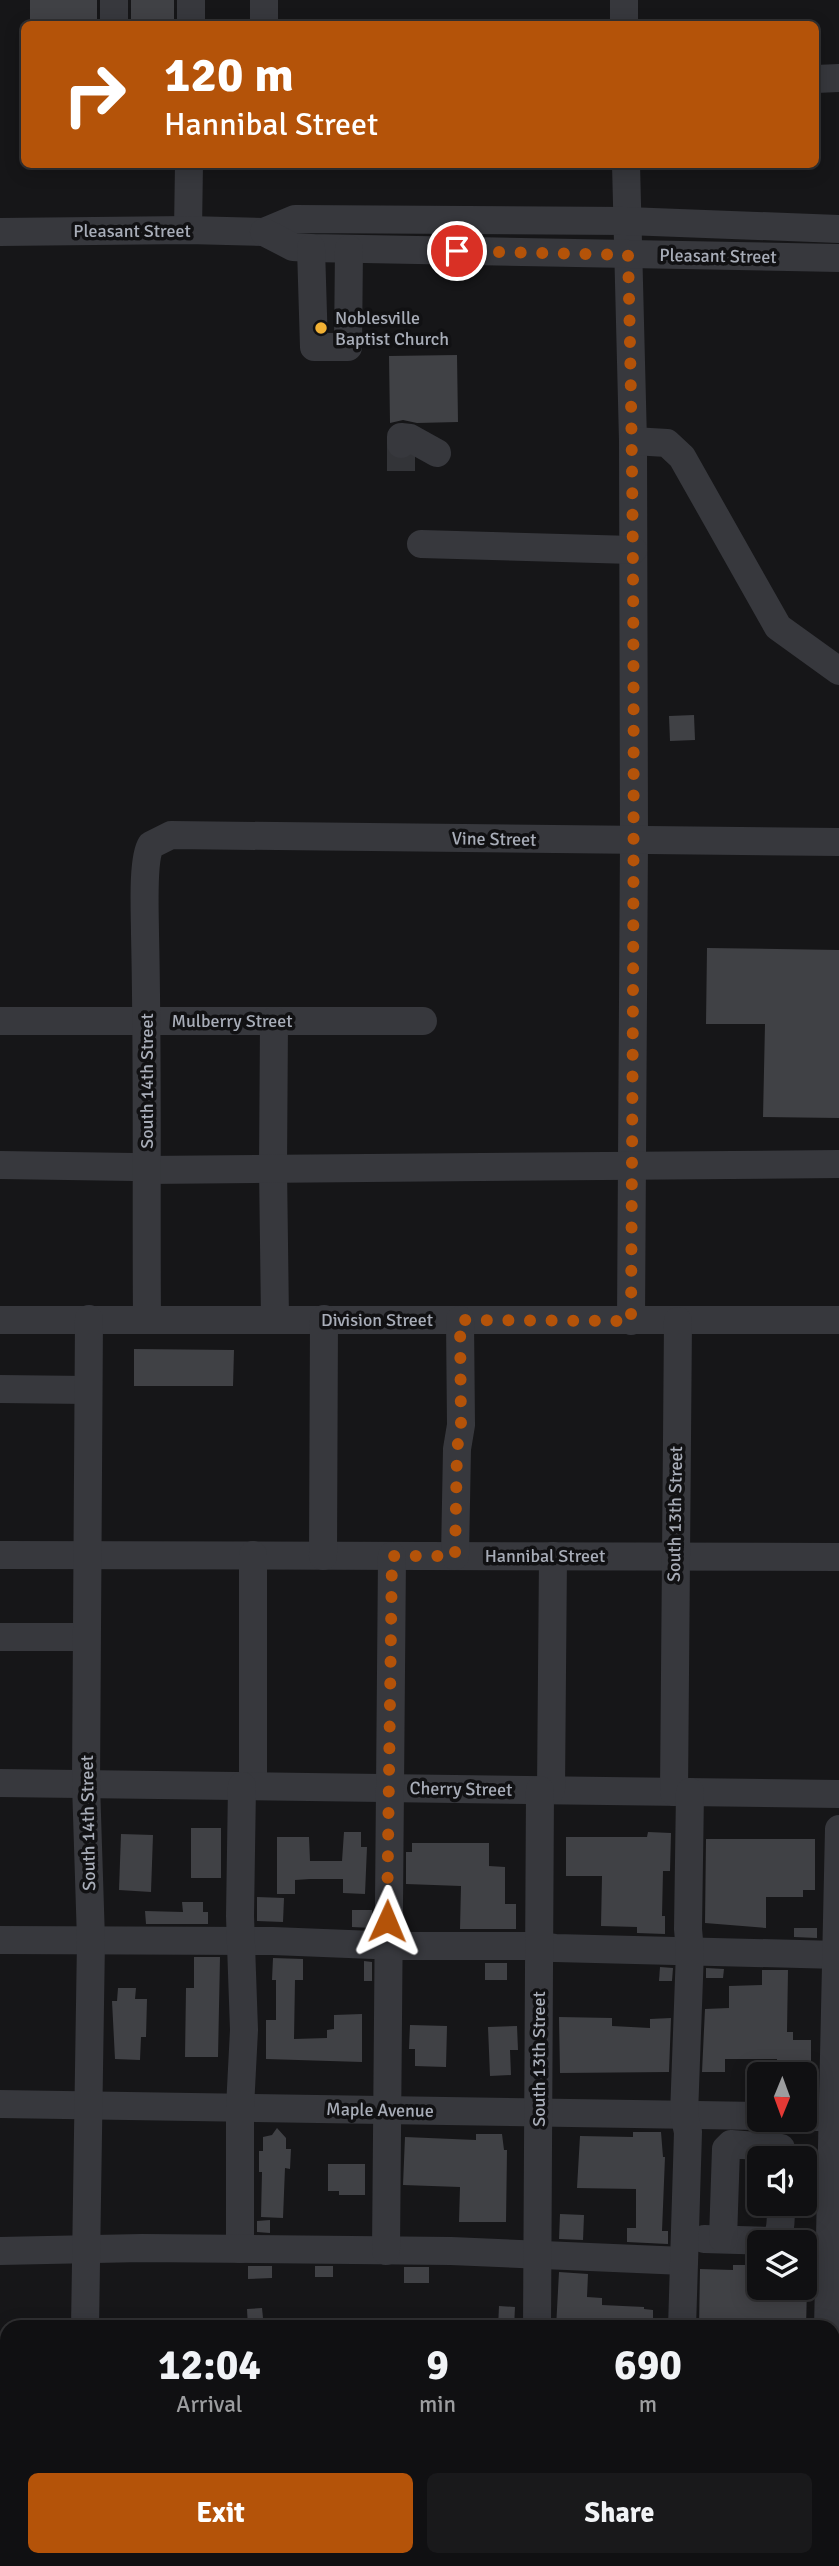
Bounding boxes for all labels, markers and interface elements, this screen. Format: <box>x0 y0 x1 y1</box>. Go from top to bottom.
text: 120 m <box>164 45 294 105</box>
icon: right <box>49 49 140 140</box>
text: Hannibal Street <box>164 105 378 144</box>
street label: Pleasant Street <box>73 220 191 242</box>
pin <box>427 221 487 281</box>
icon: arrive <box>438 232 476 270</box>
street label: Pleasant Street <box>659 244 777 268</box>
place label: Noblesville Baptist Church <box>335 307 449 350</box>
marker: Noblesville Baptist Church <box>313 320 329 336</box>
street label: Vine Street <box>451 827 537 851</box>
street label: Mulberry Street <box>171 1010 293 1032</box>
street label: South 14th Street <box>136 1013 158 1149</box>
street label: Division Street <box>321 1309 433 1331</box>
street label: South 13th Street <box>663 1446 687 1582</box>
street label: Hannibal Street <box>485 1545 605 1567</box>
street label: South 14th Street <box>76 1755 100 1891</box>
street label: Cherry Street <box>409 1777 513 1801</box>
position arrow <box>350 1884 424 1958</box>
street label: South 13th Street <box>528 1991 550 2127</box>
north arrow <box>747 2062 817 2132</box>
map controls <box>747 2062 817 2300</box>
street label: Maple Avenue <box>326 2098 434 2122</box>
button: sound <box>747 2146 817 2216</box>
button: layers <box>747 2230 817 2300</box>
text: 12:04 <box>158 2340 261 2391</box>
text: 9 <box>426 2340 449 2391</box>
text: 690 <box>614 2340 682 2391</box>
text: Arrival <box>176 2390 243 2419</box>
text: min <box>419 2390 456 2419</box>
text: m <box>639 2390 657 2419</box>
button: Exit <box>28 2473 413 2553</box>
button: Share <box>427 2473 812 2553</box>

